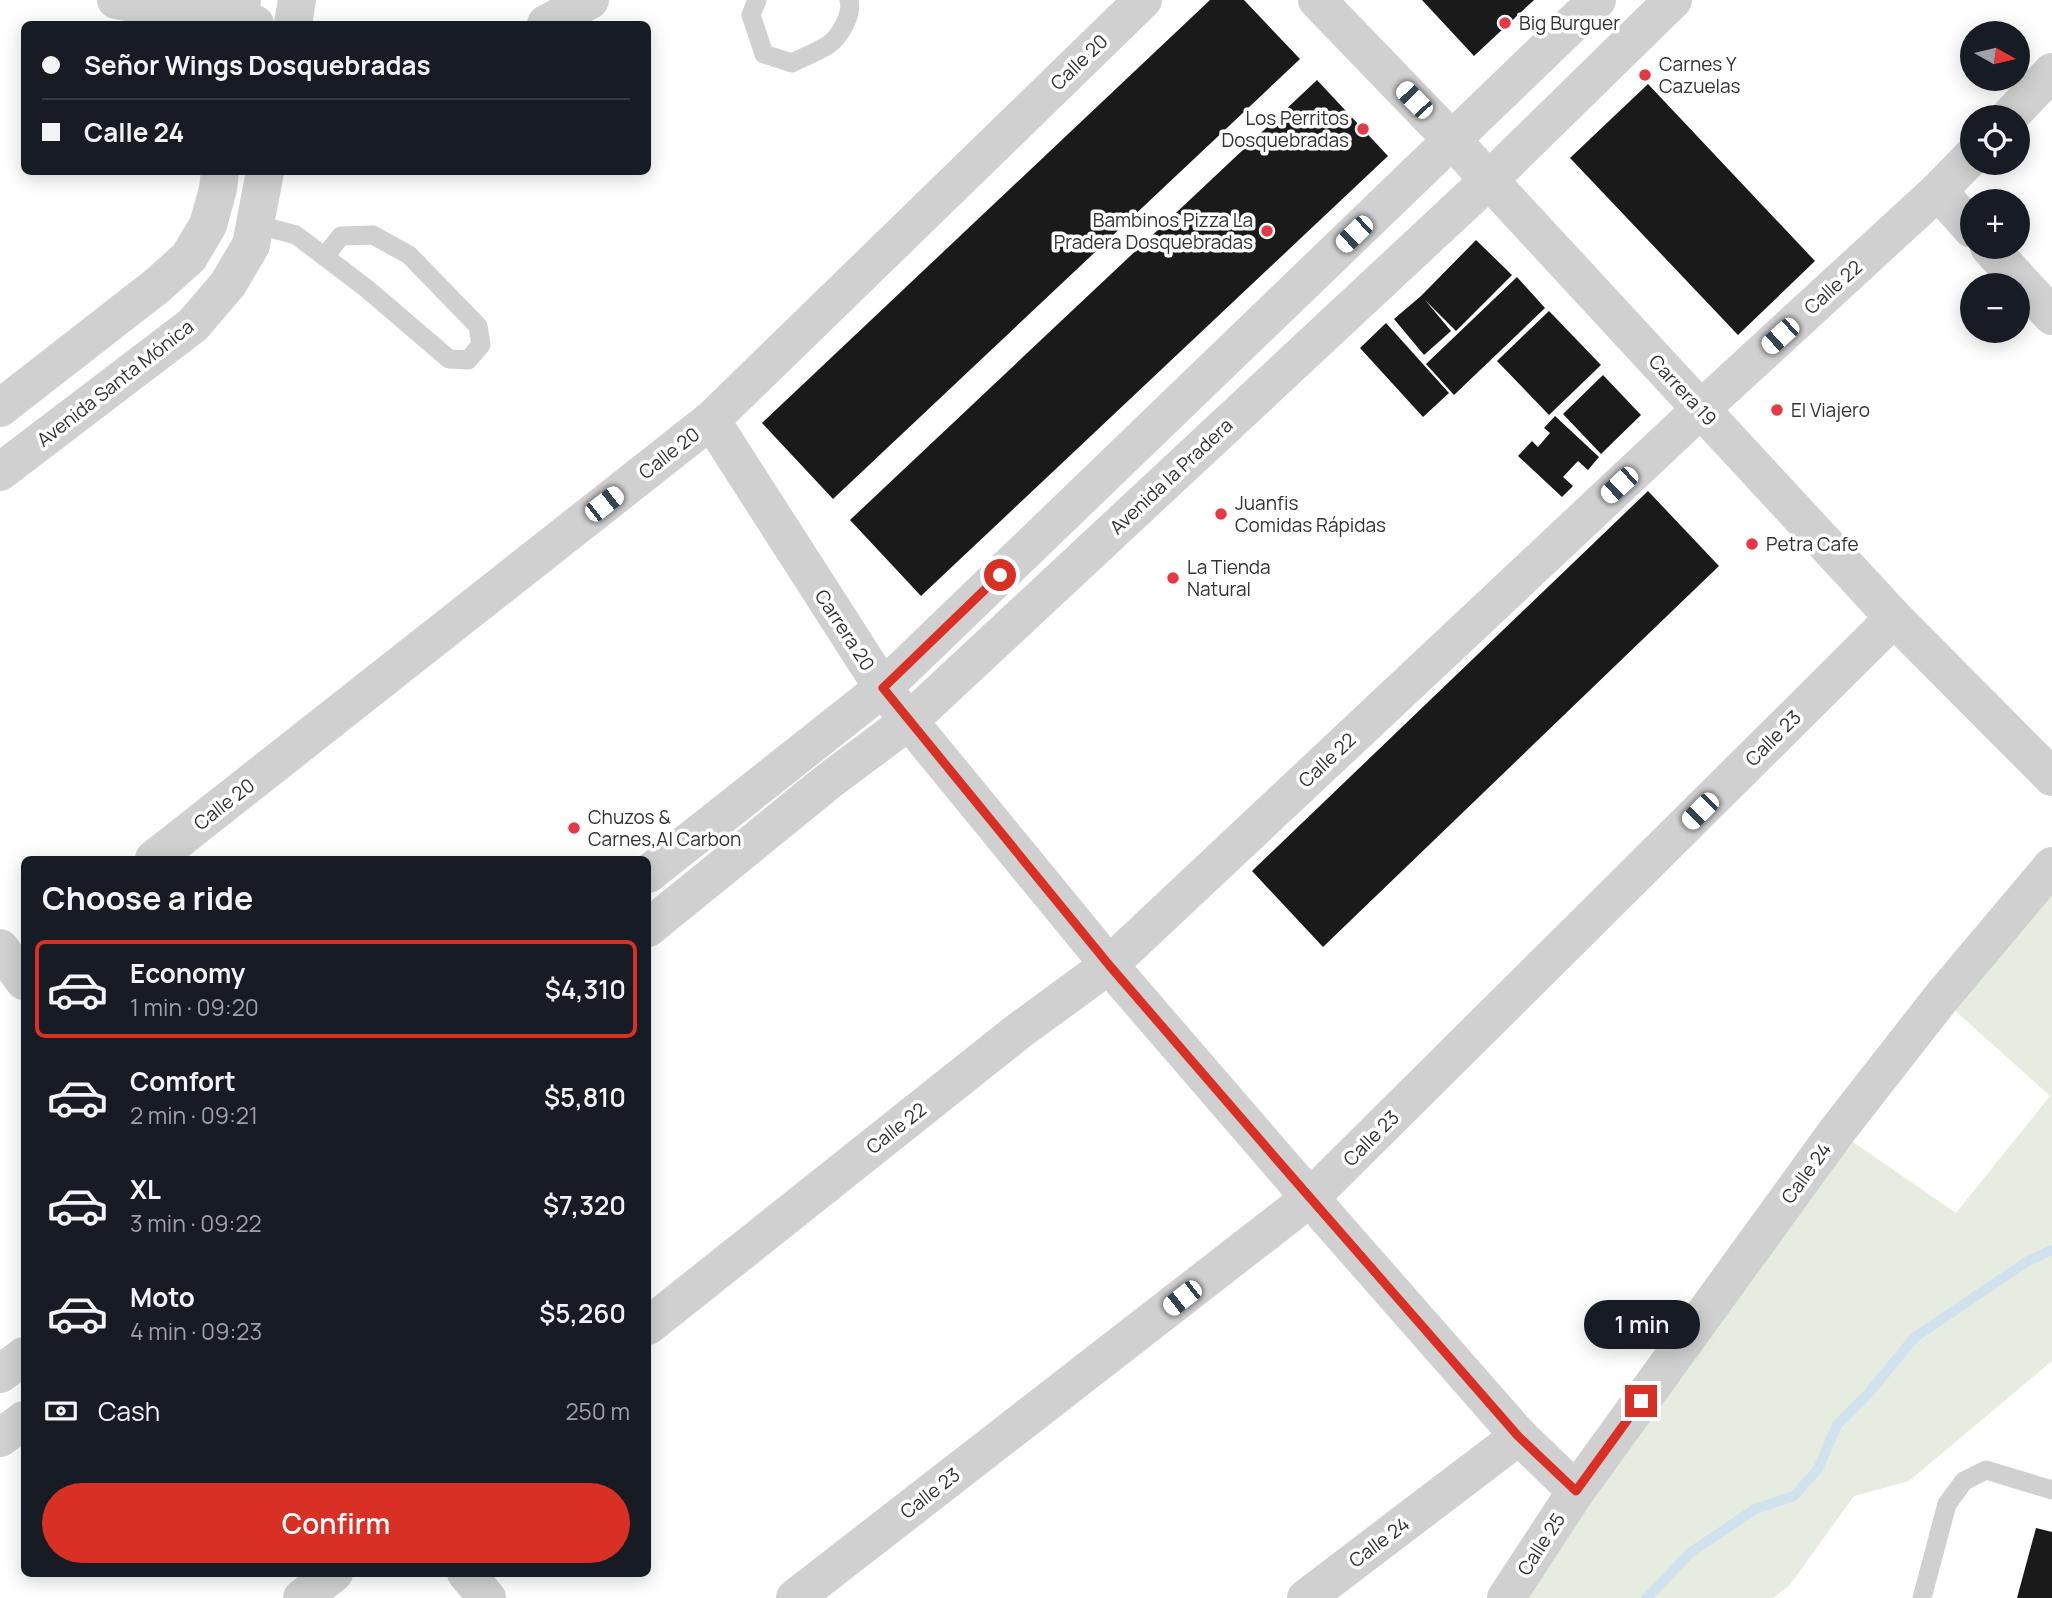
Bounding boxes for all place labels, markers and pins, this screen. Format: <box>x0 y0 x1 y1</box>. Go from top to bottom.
place label: Big Burguer <box>1519 10 1620 36</box>
marker: Big Burguer <box>1497 15 1513 31</box>
place label: Carnes Y Cazuelas <box>1659 51 1741 99</box>
marker: Carnes Y Cazuelas <box>1637 67 1653 83</box>
place label: Los Perritos Dosquebradas <box>1221 105 1349 153</box>
marker: Los Perritos Dosquebradas <box>1355 121 1371 137</box>
place label: Bambinos Pizza La Pradera Dosquebradas <box>1054 207 1253 255</box>
marker: Bambinos Pizza La Pradera Dosquebradas <box>1259 223 1275 239</box>
place label: El Viajero <box>1791 397 1870 423</box>
marker: El Viajero <box>1769 402 1785 418</box>
place label: Juanfis Comidas Rápidas <box>1235 490 1386 538</box>
marker: Juanfis Comidas Rápidas <box>1213 506 1229 522</box>
place label: Petra Cafe <box>1766 531 1859 557</box>
marker: Petra Cafe <box>1744 536 1760 552</box>
place label: La Tienda Natural <box>1187 554 1271 602</box>
marker: La Tienda Natural <box>1165 570 1181 586</box>
place label: Chuzos & Carnes,Al Carbon <box>588 804 741 852</box>
marker: Chuzos & Carnes,Al Carbon <box>566 820 582 836</box>

